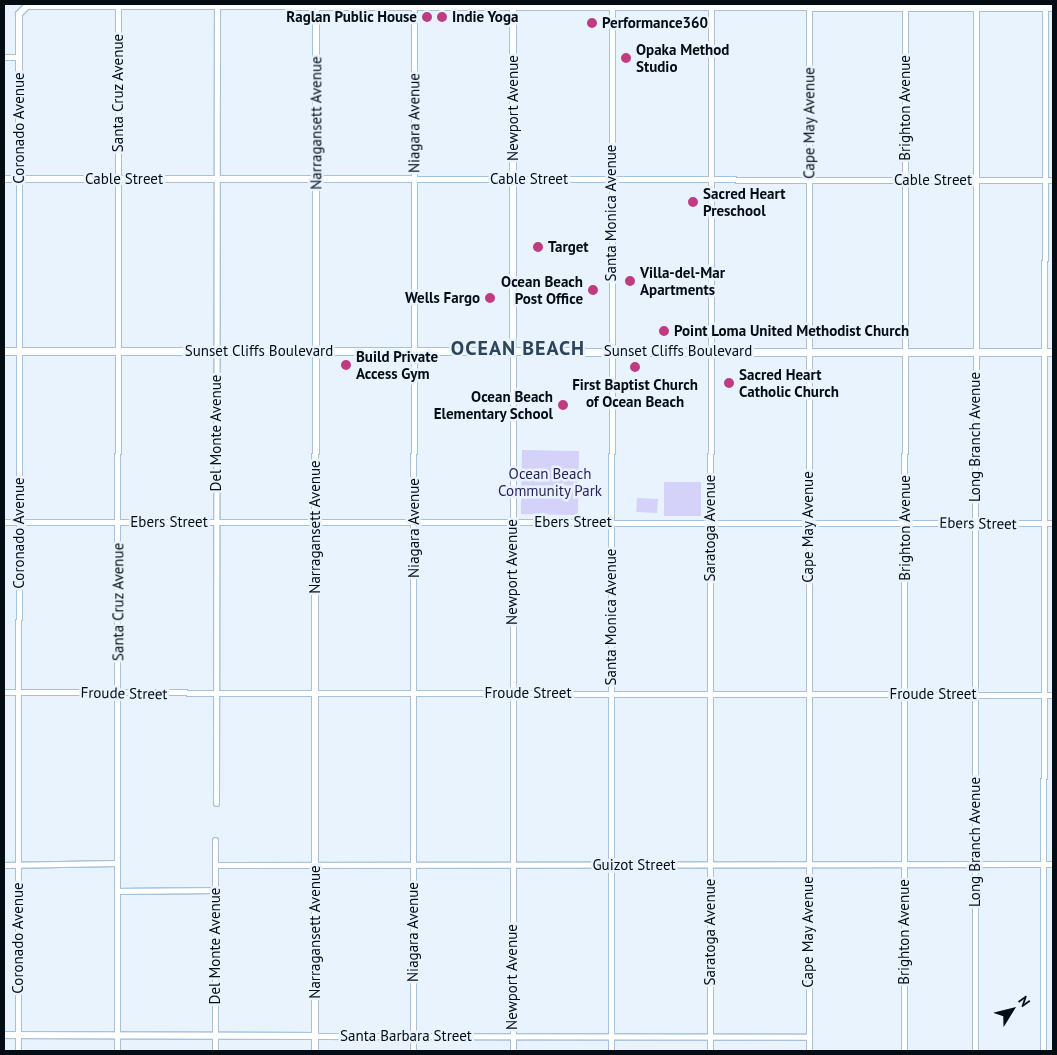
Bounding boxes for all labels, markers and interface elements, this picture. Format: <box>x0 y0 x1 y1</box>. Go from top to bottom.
place label: Raglan Public House <box>286 8 417 26</box>
place label: Indie Yoga <box>452 8 519 26</box>
marker: Raglan Public House <box>421 11 433 23</box>
marker: Indie Yoga <box>436 11 448 23</box>
place label: Performance360 <box>602 14 708 32</box>
marker: Performance360 <box>586 17 598 29</box>
street label: Santa Cruz Avenue <box>109 33 127 153</box>
place label: Opaka Method Studio <box>636 40 729 75</box>
marker: Opaka Method Studio <box>620 52 632 64</box>
street label: Newport Avenue <box>504 55 522 161</box>
street label: Brighton Avenue <box>896 55 914 161</box>
street label: Narragansett Avenue <box>307 56 325 190</box>
street label: Cape May Avenue <box>800 67 818 179</box>
street label: Coronado Avenue <box>10 72 28 184</box>
street label: Niagara Avenue <box>405 73 423 173</box>
street label: Santa Monica Avenue <box>602 144 620 282</box>
street label: Cable Street <box>85 170 163 188</box>
street label: Cable Street <box>490 170 568 188</box>
street label: Cable Street <box>894 171 972 189</box>
place label: Sacred Heart Preschool <box>703 184 785 219</box>
marker: Sacred Heart Preschool <box>687 196 699 208</box>
place label: Target <box>548 238 589 256</box>
marker: Target <box>532 241 544 253</box>
place label: Villa-del-Mar Apartments <box>640 263 725 298</box>
place label: Ocean Beach Post Office <box>501 272 583 307</box>
marker: Villa-del-Mar Apartments <box>624 275 636 287</box>
marker: Ocean Beach Post Office <box>587 284 599 296</box>
place label: Wells Fargo <box>405 289 480 307</box>
marker: Wells Fargo <box>484 292 496 304</box>
place label: Point Loma United Methodist Church <box>674 322 909 340</box>
marker: Point Loma United Methodist Church <box>658 325 670 337</box>
district label: OCEAN BEACH <box>449 336 587 360</box>
street label: Sunset Cliffs Boulevard <box>185 342 333 360</box>
street label: Sunset Cliffs Boulevard <box>604 342 752 360</box>
place label: Build Private Access Gym <box>356 347 438 382</box>
marker: Build Private Access Gym <box>340 359 352 371</box>
marker: First Baptist Church of Ocean Beach <box>629 361 641 373</box>
place label: Sacred Heart Catholic Church <box>739 365 839 400</box>
street label: Long Branch Avenue <box>966 372 984 502</box>
street label: Del Monte Avenue <box>207 374 225 492</box>
place label: First Baptist Church of Ocean Beach <box>572 375 698 410</box>
marker: Sacred Heart Catholic Church <box>723 377 735 389</box>
place label: Ocean Beach Elementary School <box>433 387 553 422</box>
marker: Ocean Beach Elementary School <box>557 399 569 411</box>
street label: Narragansett Avenue <box>306 460 324 594</box>
park label: Ocean Beach Community Park <box>498 464 602 499</box>
street label: Cape May Avenue <box>799 471 817 583</box>
street label: Saratoga Avenue <box>701 474 719 582</box>
street label: Brighton Avenue <box>896 475 914 581</box>
street label: Coronado Avenue <box>10 477 28 589</box>
street label: Niagara Avenue <box>405 478 423 578</box>
street label: Ebers Street <box>130 513 208 531</box>
street label: Ebers Street <box>534 513 612 531</box>
street label: Ebers Street <box>939 513 1017 533</box>
street label: Newport Avenue <box>503 519 521 625</box>
street label: Santa Cruz Avenue <box>109 542 127 662</box>
street label: Santa Monica Avenue <box>602 548 620 686</box>
street label: Froude Street <box>80 683 168 703</box>
street label: Froude Street <box>485 684 571 702</box>
street label: Froude Street <box>890 685 976 703</box>
street label: Long Branch Avenue <box>966 777 984 907</box>
street label: Guizot Street <box>592 856 676 874</box>
street label: Narragansett Avenue <box>306 865 324 999</box>
street label: Cape May Avenue <box>799 876 817 988</box>
street label: Saratoga Avenue <box>701 878 719 986</box>
street label: Brighton Avenue <box>895 879 913 985</box>
street label: Coronado Avenue <box>9 882 27 994</box>
street label: Niagara Avenue <box>404 882 422 982</box>
street label: Del Monte Avenue <box>206 887 224 1005</box>
street label: Newport Avenue <box>503 924 521 1030</box>
north arrow <box>987 985 1037 1035</box>
text: N <box>1014 992 1034 1010</box>
street label: Santa Barbara Street <box>340 1027 472 1045</box>

